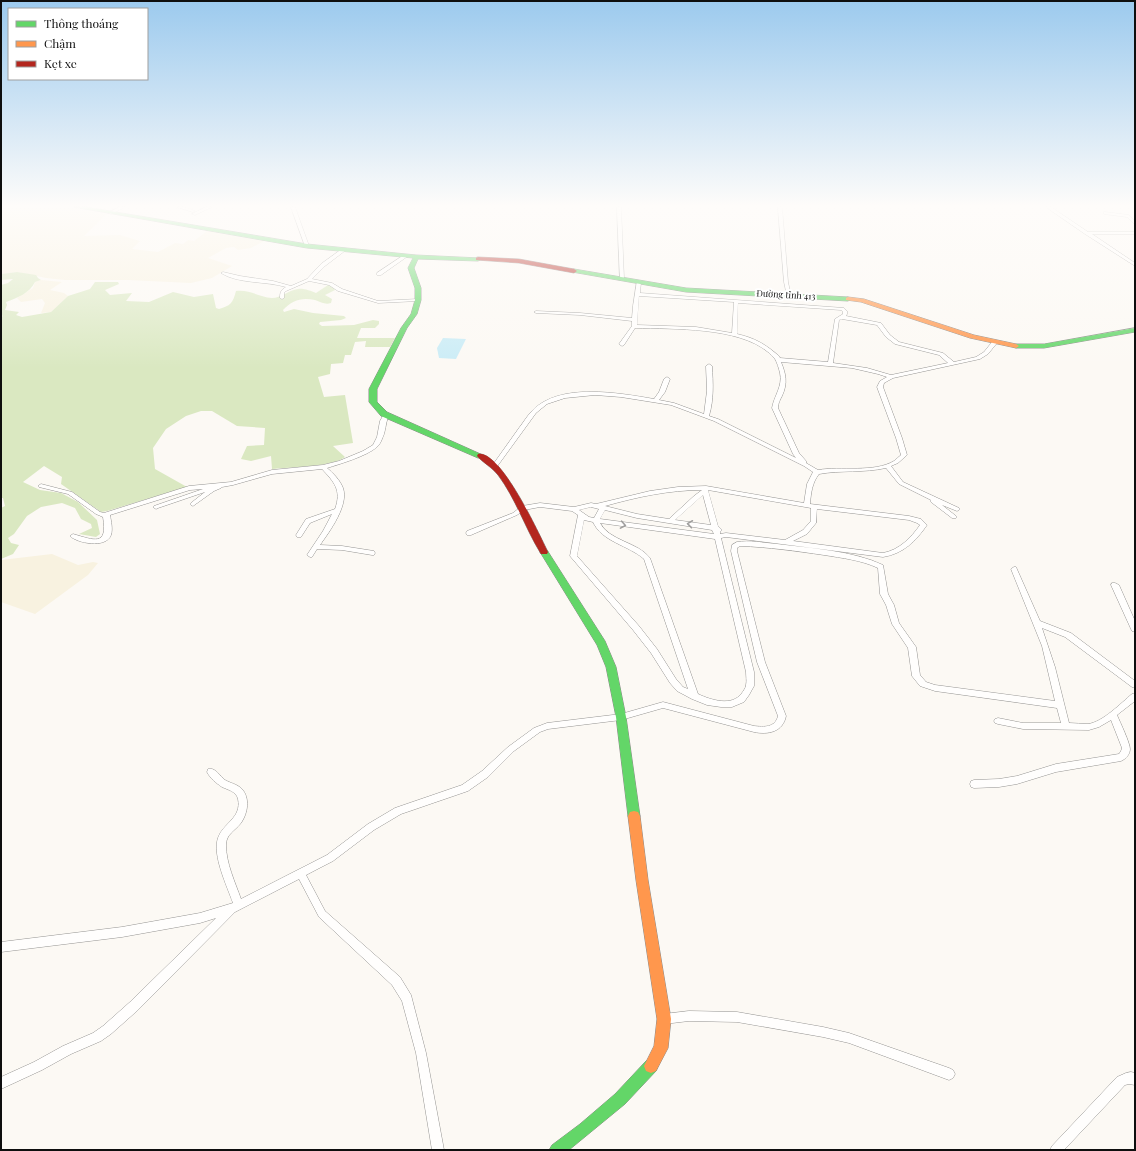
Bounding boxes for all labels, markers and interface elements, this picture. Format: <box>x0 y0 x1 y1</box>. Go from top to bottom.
legend <box>8 8 148 80</box>
text: Thông thoáng <box>44 15 119 31</box>
text: Chậm <box>44 35 76 51</box>
text: Kẹt xe <box>44 55 77 71</box>
street label: Đường tỉnh 413 <box>756 286 816 302</box>
one-way arrow <box>620 520 626 529</box>
one-way arrow <box>686 520 693 529</box>

